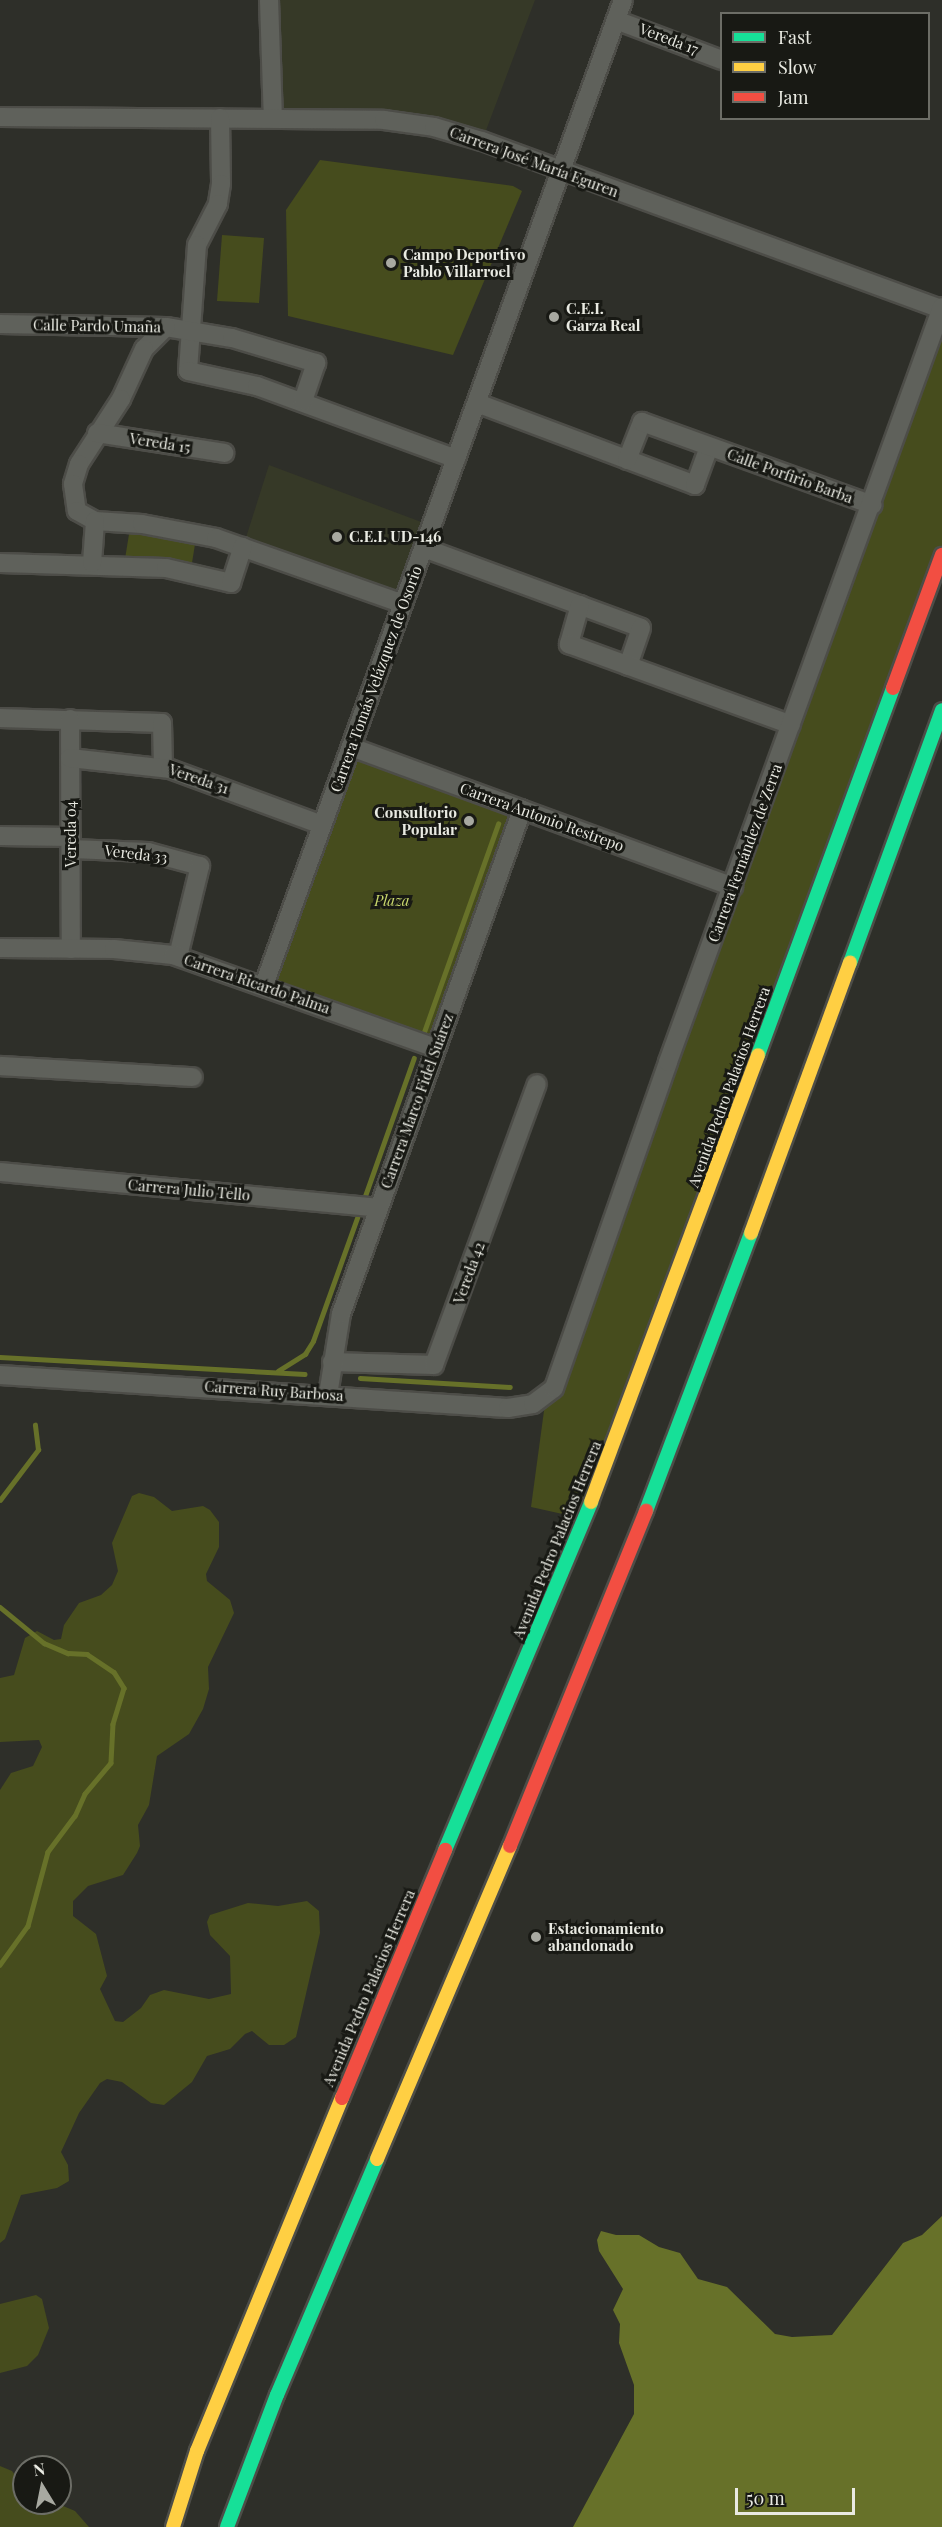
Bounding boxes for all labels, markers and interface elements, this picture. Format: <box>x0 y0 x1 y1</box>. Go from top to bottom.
legend <box>720 12 930 120</box>
street label: Vereda 17 <box>637 20 701 58</box>
text: Fast <box>778 25 811 49</box>
text: Slow <box>778 55 816 79</box>
text: Jam <box>778 85 808 109</box>
street label: Carrera José María Eguren <box>447 123 621 201</box>
place label: Campo Deportivo Pablo Villarroel <box>403 245 525 280</box>
marker: Campo Deportivo Pablo Villarroel <box>384 256 398 270</box>
place label: C.E.I. Garza Real <box>566 299 641 334</box>
marker: C.E.I. Garza Real <box>547 310 561 324</box>
street label: Calle Pardo Umaña <box>33 316 161 336</box>
street label: Vereda 15 <box>128 429 192 457</box>
street label: Calle Porfirio Barba <box>725 445 855 507</box>
place label: C.E.I. UD-146 <box>349 528 442 546</box>
marker: C.E.I. UD-146 <box>330 530 344 544</box>
street label: Carrera Tomás Velázquez de Osorio <box>326 563 426 795</box>
street label: Vereda 31 <box>167 760 231 798</box>
street label: Carrera Fernández de Zerra <box>704 761 786 945</box>
street label: Carrera Antonio Restrepo <box>457 779 627 855</box>
street label: Vereda 04 <box>62 801 80 867</box>
place label: Consultorio Popular <box>374 803 457 838</box>
marker: Consultorio Popular <box>462 814 476 828</box>
street label: Vereda 33 <box>103 841 169 867</box>
park label: Plaza <box>374 892 410 910</box>
street label: Carrera Ricardo Palma <box>182 951 332 1017</box>
street label: Avenida Pedro Palacios Herrera <box>684 984 774 1190</box>
street label: Carrera Marco Fidel Suárez <box>377 1011 457 1191</box>
street label: Carrera Julio Tello <box>127 1176 251 1204</box>
street label: Vereda 42 <box>449 1240 489 1306</box>
street label: Carrera Ruy Barbosa <box>204 1377 344 1405</box>
street label: Avenida Pedro Palacios Herrera <box>509 1438 605 1642</box>
street label: Avenida Pedro Palacios Herrera <box>319 1887 419 2089</box>
place label: Estacionamiento abandonado <box>548 1919 664 1954</box>
marker: Estacionamiento abandonado <box>529 1930 543 1944</box>
north arrow <box>12 2455 72 2515</box>
text: N <box>32 2457 47 2480</box>
scale bar <box>738 2476 858 2514</box>
text: 50 m <box>746 2486 785 2510</box>

